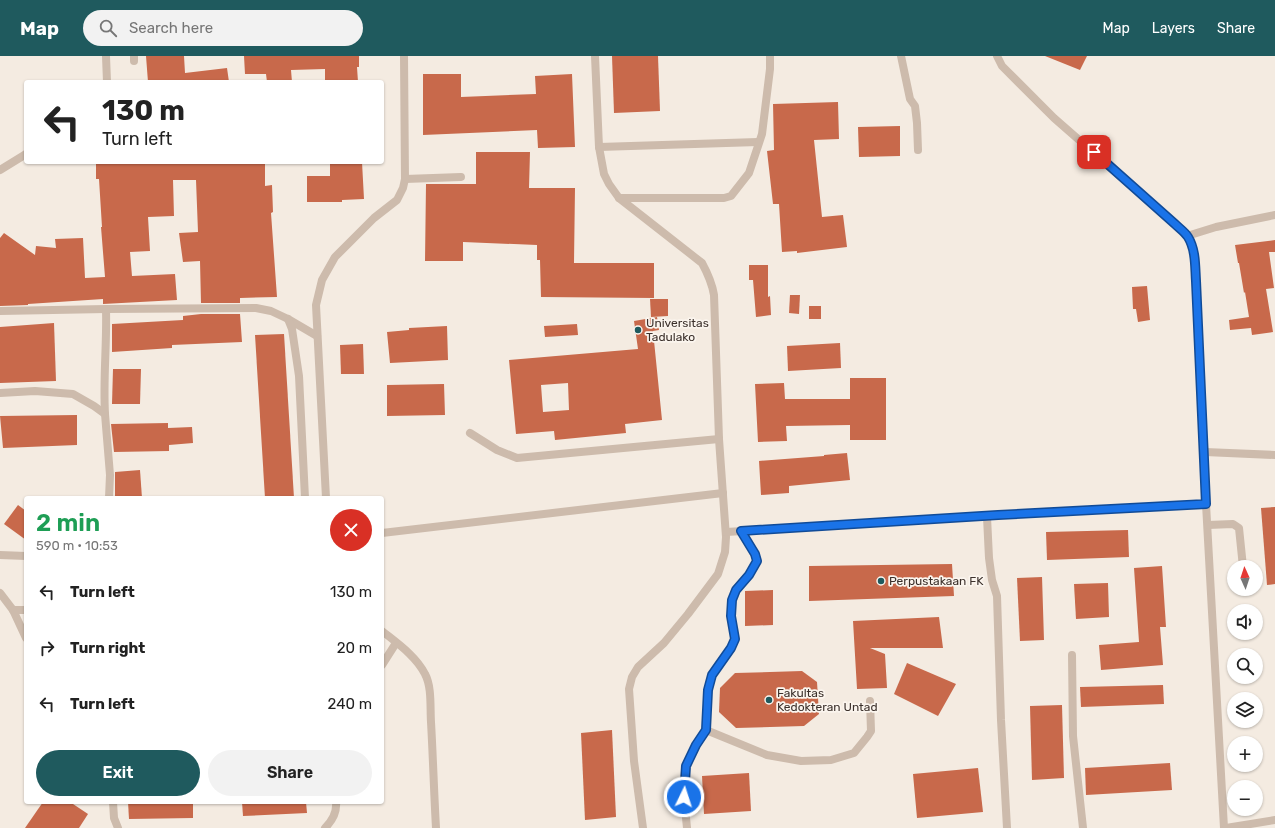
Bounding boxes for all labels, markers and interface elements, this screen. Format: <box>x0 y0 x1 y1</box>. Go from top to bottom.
search box <box>83 10 363 46</box>
text: Map <box>20 17 59 40</box>
icon: search <box>97 17 119 39</box>
text: Search here <box>129 19 213 37</box>
text: Map <box>1103 20 1130 37</box>
text: Layers <box>1152 20 1195 37</box>
text: Share <box>1217 20 1255 37</box>
text: 130 m <box>102 94 185 127</box>
icon: left <box>36 96 88 148</box>
text: Turn left <box>102 128 172 150</box>
pin <box>1077 135 1111 169</box>
icon: arrive <box>1083 141 1105 163</box>
place label: Universitas Tadulako <box>646 316 709 344</box>
marker: Universitas Tadulako <box>633 325 643 335</box>
text: 2 min <box>36 509 100 537</box>
button: close <box>330 509 372 551</box>
text: 590 m · 10:53 <box>36 538 118 553</box>
north arrow <box>1227 560 1263 596</box>
map controls <box>1227 560 1263 816</box>
place label: Perpustakaan FK <box>889 574 984 588</box>
marker: Perpustakaan FK <box>876 576 886 586</box>
icon: left <box>36 581 58 603</box>
text: Turn left <box>70 583 135 601</box>
text: 130 m <box>330 583 372 601</box>
button: sound <box>1227 604 1263 640</box>
icon: right <box>36 637 58 659</box>
text: Turn right <box>70 639 145 657</box>
text: 20 m <box>337 639 372 657</box>
button: search <box>1227 648 1263 684</box>
place label: Fakultas Kedokteran Untad <box>777 686 878 714</box>
button: layers <box>1227 692 1263 728</box>
icon: left <box>36 693 58 715</box>
text: Turn left <box>70 695 135 713</box>
text: 240 m <box>327 695 372 713</box>
marker: Fakultas Kedokteran Untad <box>764 695 774 705</box>
button: + <box>1227 736 1263 772</box>
button: Exit <box>36 750 200 796</box>
button: Share <box>208 750 372 796</box>
position arrow <box>663 776 705 818</box>
button: − <box>1227 780 1263 816</box>

